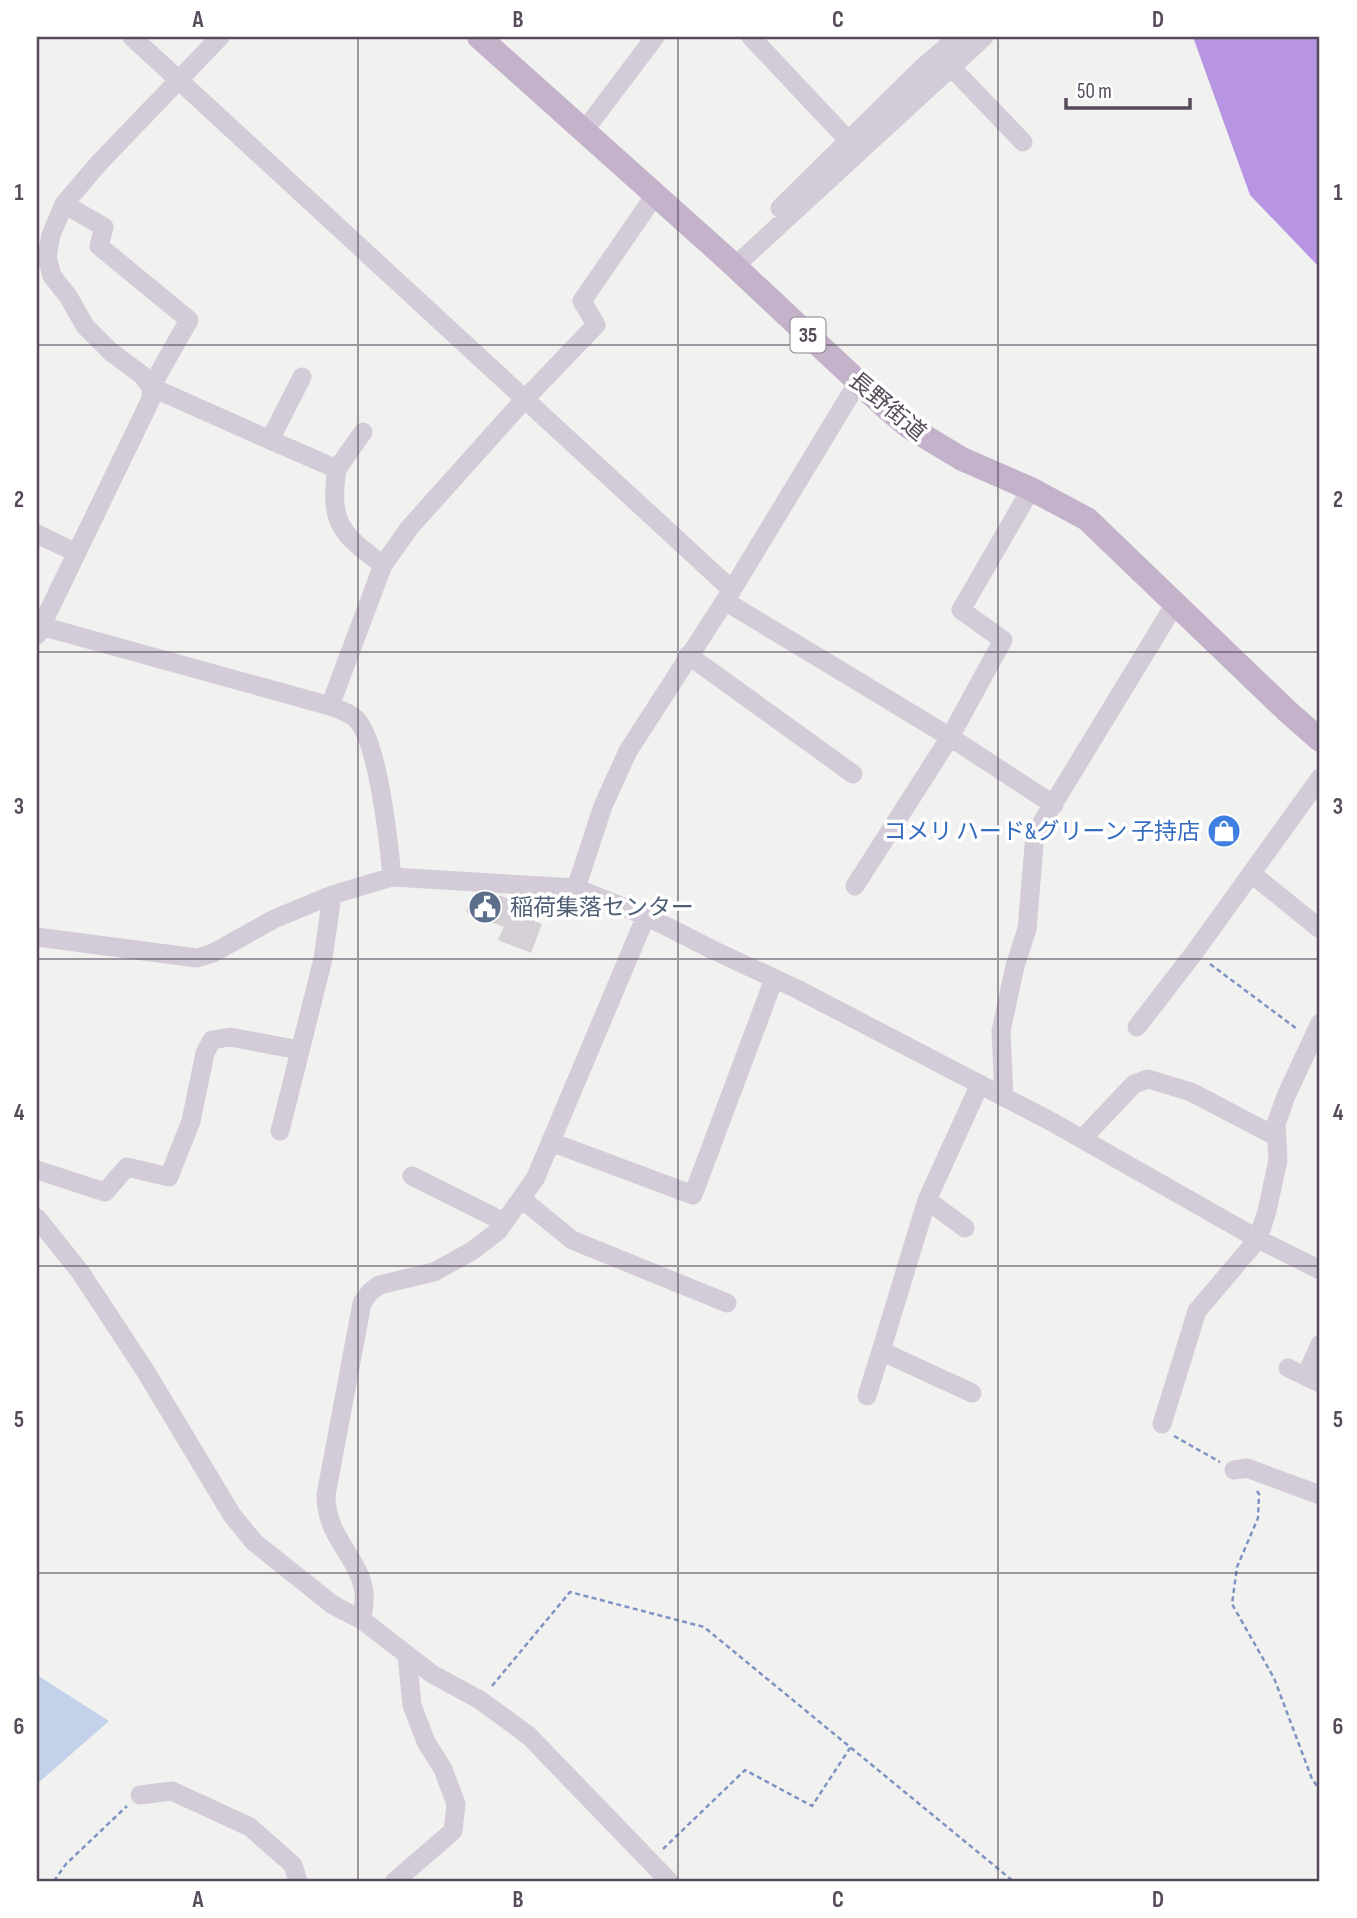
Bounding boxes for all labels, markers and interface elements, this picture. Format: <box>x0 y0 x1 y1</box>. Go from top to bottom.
text: A <box>192 6 205 34</box>
text: B <box>513 6 524 34</box>
text: C <box>832 6 844 34</box>
text: D <box>1152 6 1164 34</box>
scale bar <box>1066 66 1191 110</box>
text: 50 m <box>1077 79 1112 104</box>
text: 1 <box>14 179 24 207</box>
text: 1 <box>1333 179 1343 207</box>
road number: 35 <box>790 318 826 352</box>
street label: 長野街道 <box>843 366 932 447</box>
text: 2 <box>14 486 24 514</box>
text: 2 <box>1333 486 1343 514</box>
text: 3 <box>14 793 24 821</box>
text: 3 <box>1333 793 1343 821</box>
shop icon: コメリ ハード&グリーン 子持店 <box>1205 812 1243 850</box>
place label: コメリ ハード&グリーン 子持店 <box>883 818 1200 846</box>
public building icon: 稲荷集落センター <box>466 888 504 926</box>
place label: 稲荷集落センター <box>510 894 694 922</box>
text: 4 <box>14 1099 25 1127</box>
text: 4 <box>1333 1099 1344 1127</box>
text: 5 <box>14 1406 24 1434</box>
text: 5 <box>1333 1406 1343 1434</box>
text: 6 <box>14 1713 24 1741</box>
text: 6 <box>1333 1713 1343 1741</box>
text: A <box>192 1886 205 1914</box>
text: B <box>513 1886 524 1914</box>
text: C <box>832 1886 844 1914</box>
text: D <box>1152 1886 1164 1914</box>

